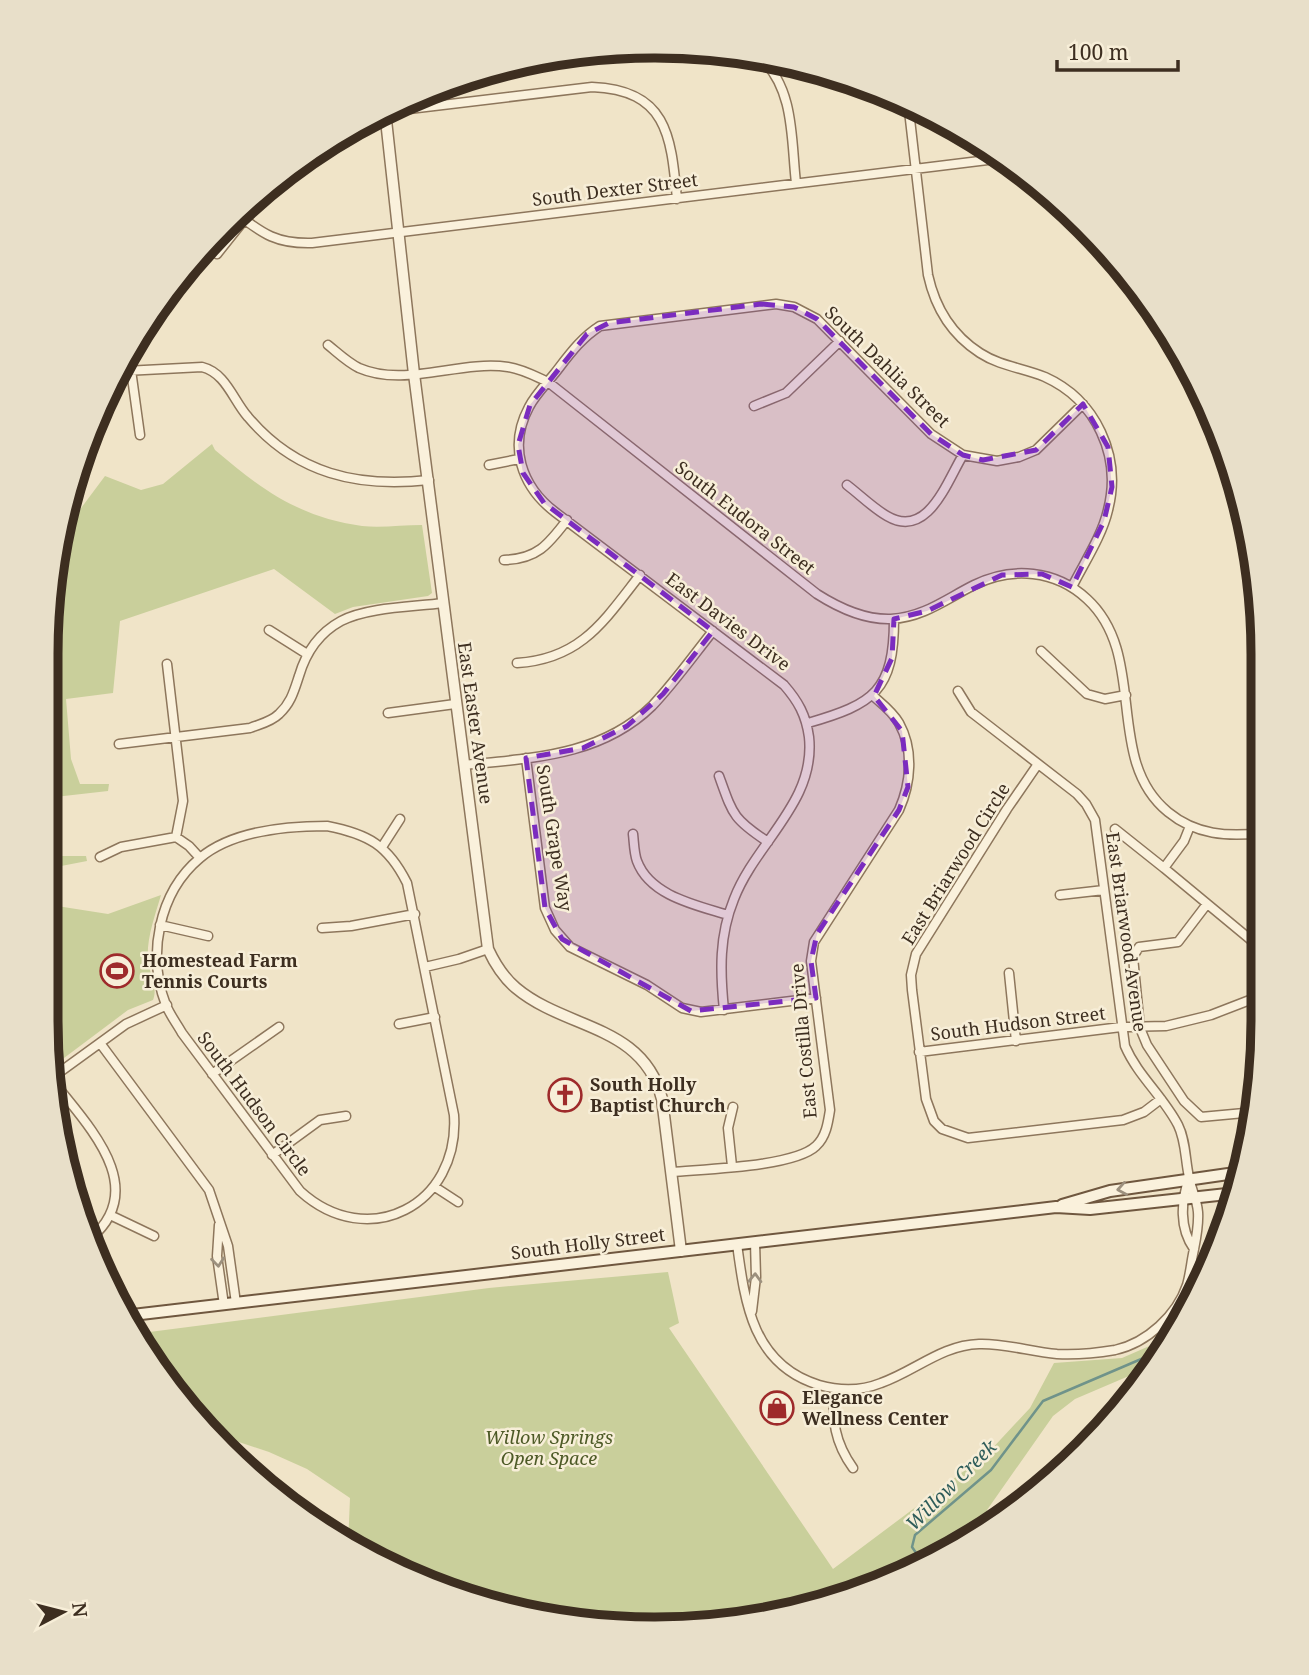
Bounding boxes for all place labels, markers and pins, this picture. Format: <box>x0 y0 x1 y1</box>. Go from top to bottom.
place label: Homestead Farm Tennis Courts <box>142 948 298 993</box>
sports icon: Homestead Farm Tennis Courts <box>98 952 136 990</box>
place label: South Holly Baptist Church <box>590 1072 726 1117</box>
church icon: South Holly Baptist Church <box>546 1076 584 1114</box>
place label: Elegance Wellness Center <box>802 1385 949 1430</box>
shop icon: Elegance Wellness Center <box>758 1389 796 1427</box>

